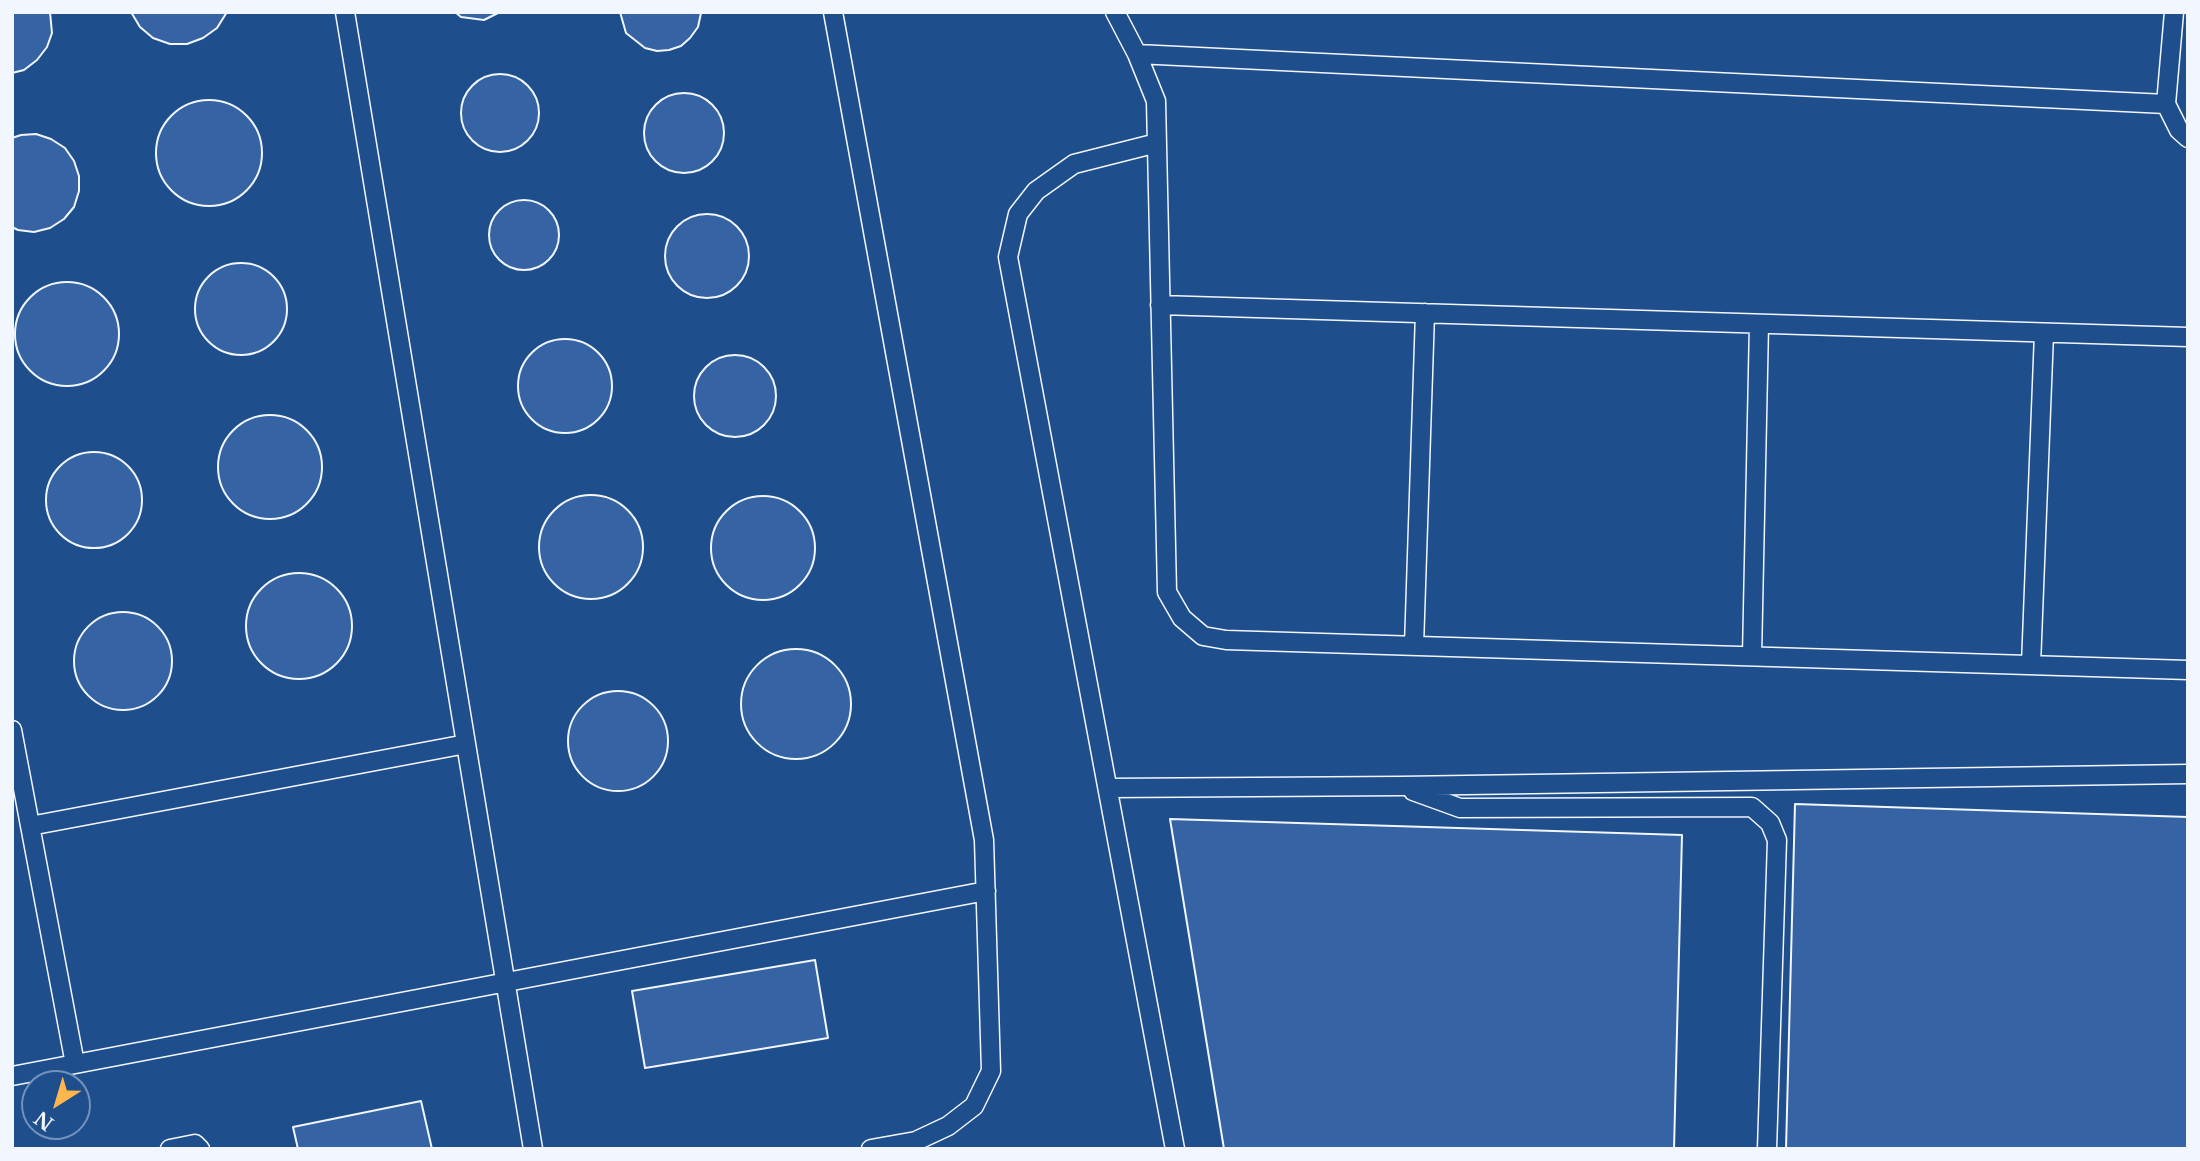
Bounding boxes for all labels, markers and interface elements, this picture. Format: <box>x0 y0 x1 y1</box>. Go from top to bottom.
north arrow <box>21 1070 91 1140</box>
text: N <box>30 1106 58 1135</box>

